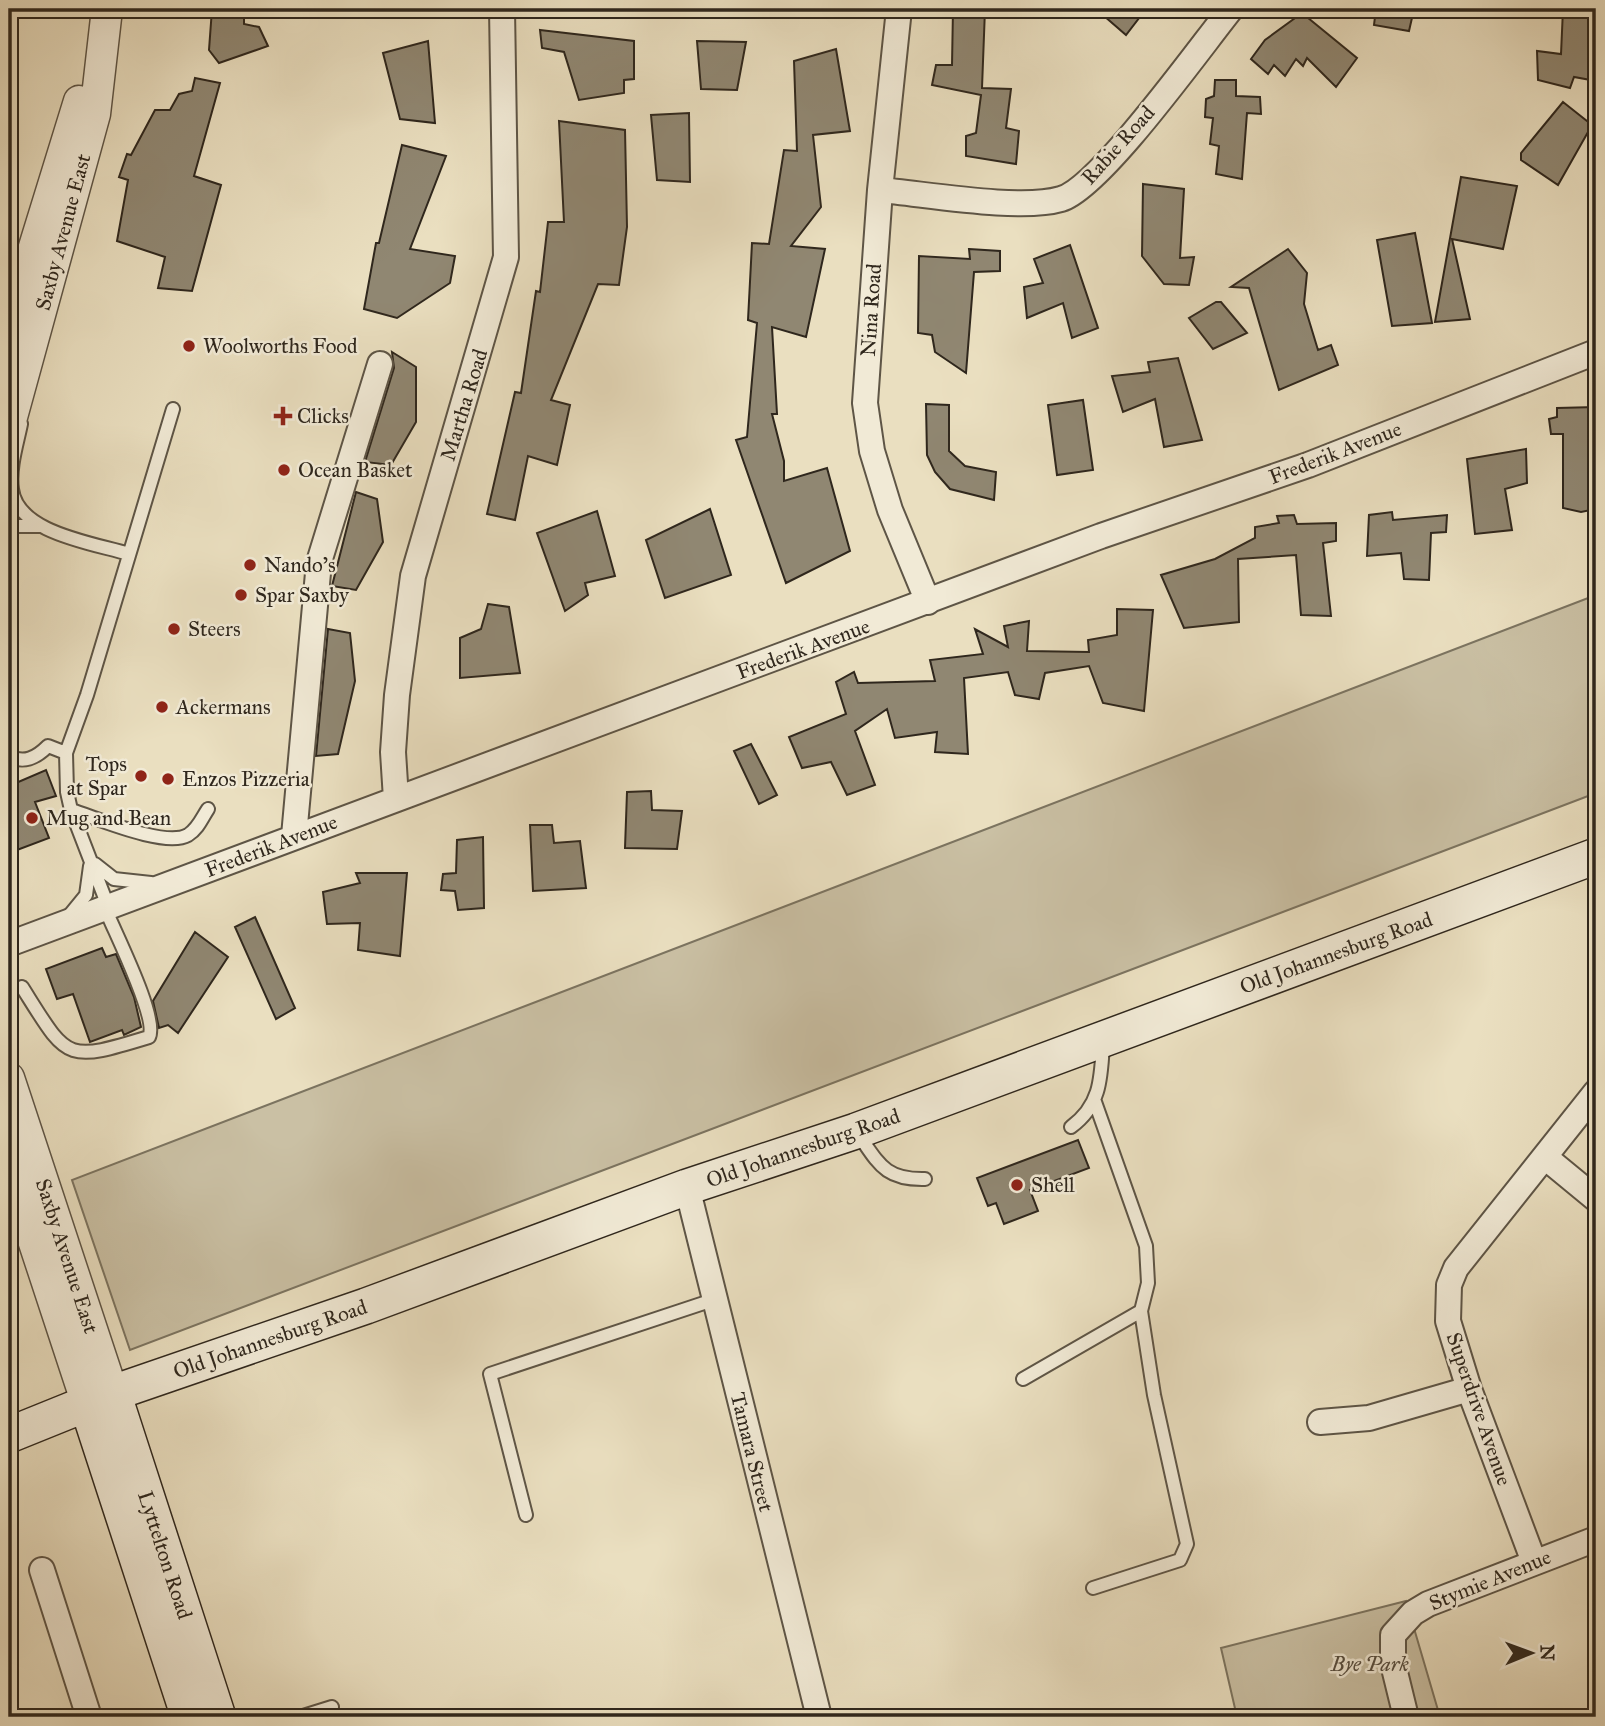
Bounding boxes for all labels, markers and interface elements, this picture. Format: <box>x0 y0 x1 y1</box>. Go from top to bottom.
street label: Rabie Road <box>1076 100 1161 190</box>
street label: Saxby Avenue East <box>30 150 97 313</box>
street label: Nina Road <box>855 262 887 357</box>
place label: Woolworths Food <box>203 333 358 359</box>
marker: Woolworths Food <box>181 338 197 354</box>
street label: Martha Road <box>435 345 493 464</box>
place label: Clicks <box>297 403 349 429</box>
marker: Clicks <box>275 408 291 424</box>
street label: Frederik Avenue <box>1265 416 1405 490</box>
place label: Ocean Basket <box>298 457 413 483</box>
marker: Ocean Basket <box>276 462 292 478</box>
place label: Nando's <box>264 552 336 578</box>
marker: Nando's <box>242 557 258 573</box>
place label: Spar Saxby <box>255 582 350 608</box>
marker: Spar Saxby <box>233 587 249 603</box>
street label: Frederik Avenue <box>733 613 873 685</box>
place label: Steers <box>188 616 241 642</box>
marker: Steers <box>166 621 182 637</box>
place label: Ackermans <box>175 694 271 720</box>
marker: Ackermans <box>154 699 170 715</box>
place label: Tops at Spar <box>67 751 127 801</box>
place label: Enzos Pizzeria <box>182 766 310 792</box>
marker: Tops at Spar <box>133 768 149 784</box>
marker: Enzos Pizzeria <box>160 771 176 787</box>
place label: Mug and Bean <box>46 805 171 831</box>
street label: Frederik Avenue <box>201 809 341 883</box>
marker: Mug and Bean <box>24 810 40 826</box>
street label: Old Johannesburg Road <box>1236 906 1436 1000</box>
street label: Old Johannesburg Road <box>703 1102 904 1193</box>
place label: Shell <box>1031 1172 1075 1198</box>
street label: Saxby Avenue East <box>30 1175 104 1337</box>
marker: Shell <box>1009 1177 1025 1193</box>
street label: Old Johannesburg Road <box>170 1293 371 1384</box>
street label: Superdrive Avenue <box>1441 1329 1517 1489</box>
street label: Tamara Street <box>725 1390 780 1515</box>
street label: Lyttelton Road <box>132 1488 198 1623</box>
street label: Stymie Avenue <box>1425 1544 1555 1616</box>
north arrow <box>1496 1618 1566 1688</box>
text: N <box>1536 1644 1559 1661</box>
park label: Bye Park <box>1330 1651 1410 1677</box>

